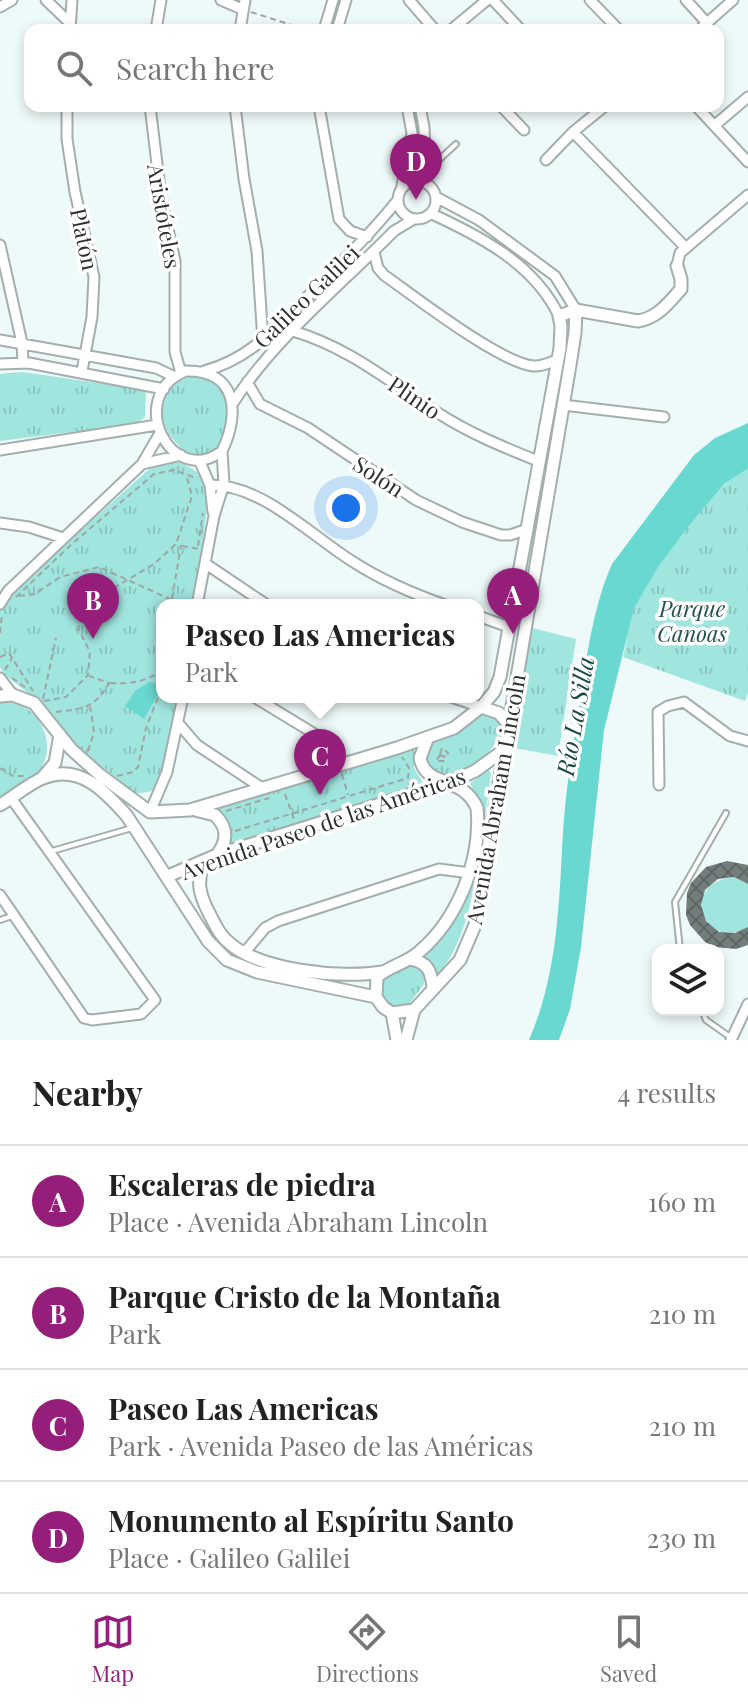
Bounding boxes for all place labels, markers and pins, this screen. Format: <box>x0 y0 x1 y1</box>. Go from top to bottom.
pin: D <box>390 134 442 200</box>
pin: A <box>487 568 539 634</box>
pin: B <box>67 573 119 639</box>
pin: C <box>294 729 346 795</box>

